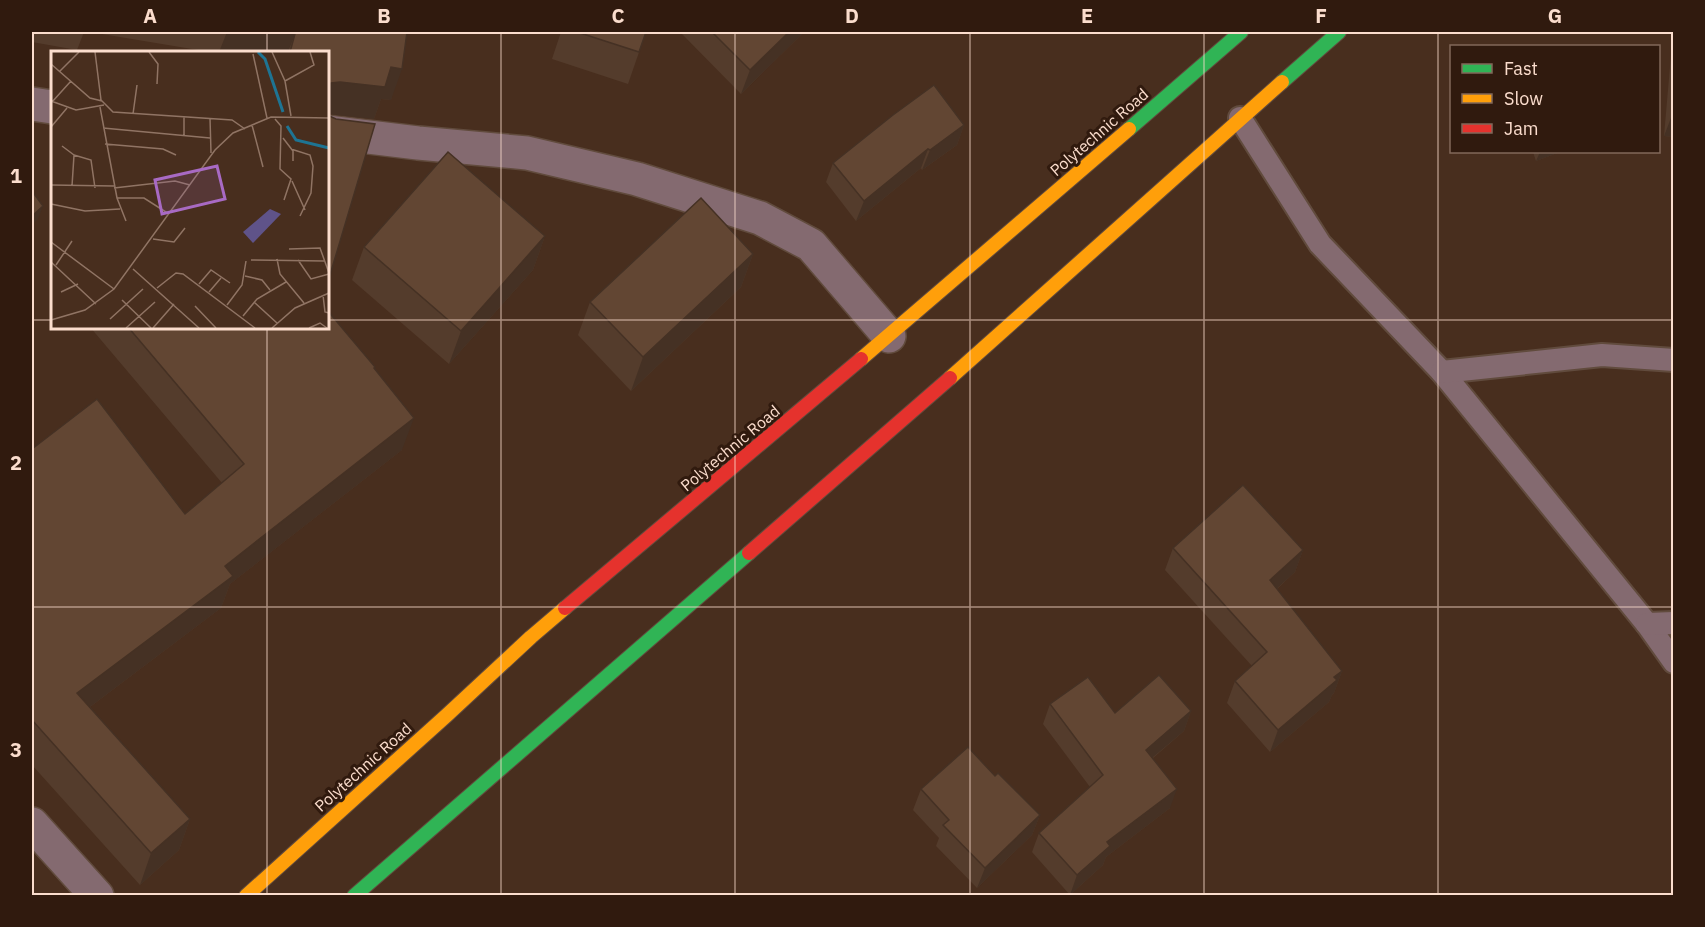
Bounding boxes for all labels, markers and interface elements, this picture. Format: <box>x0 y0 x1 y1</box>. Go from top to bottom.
text: A <box>143 2 157 29</box>
text: B <box>377 2 391 29</box>
text: C <box>611 2 625 29</box>
text: D <box>845 2 859 29</box>
text: E <box>1081 2 1093 29</box>
text: F <box>1315 2 1327 29</box>
text: G <box>1548 2 1562 29</box>
legend <box>1450 45 1660 153</box>
inset map <box>51 51 328 328</box>
text: Fast <box>1504 57 1538 80</box>
street label: Polytechnic Road <box>1046 84 1152 180</box>
text: Slow <box>1504 87 1543 110</box>
text: Jam <box>1504 117 1539 140</box>
text: 1 <box>10 162 22 189</box>
street label: Polytechnic Road <box>676 401 784 495</box>
text: 2 <box>10 449 22 476</box>
street label: Polytechnic Road <box>310 718 416 816</box>
text: 3 <box>10 736 22 763</box>

